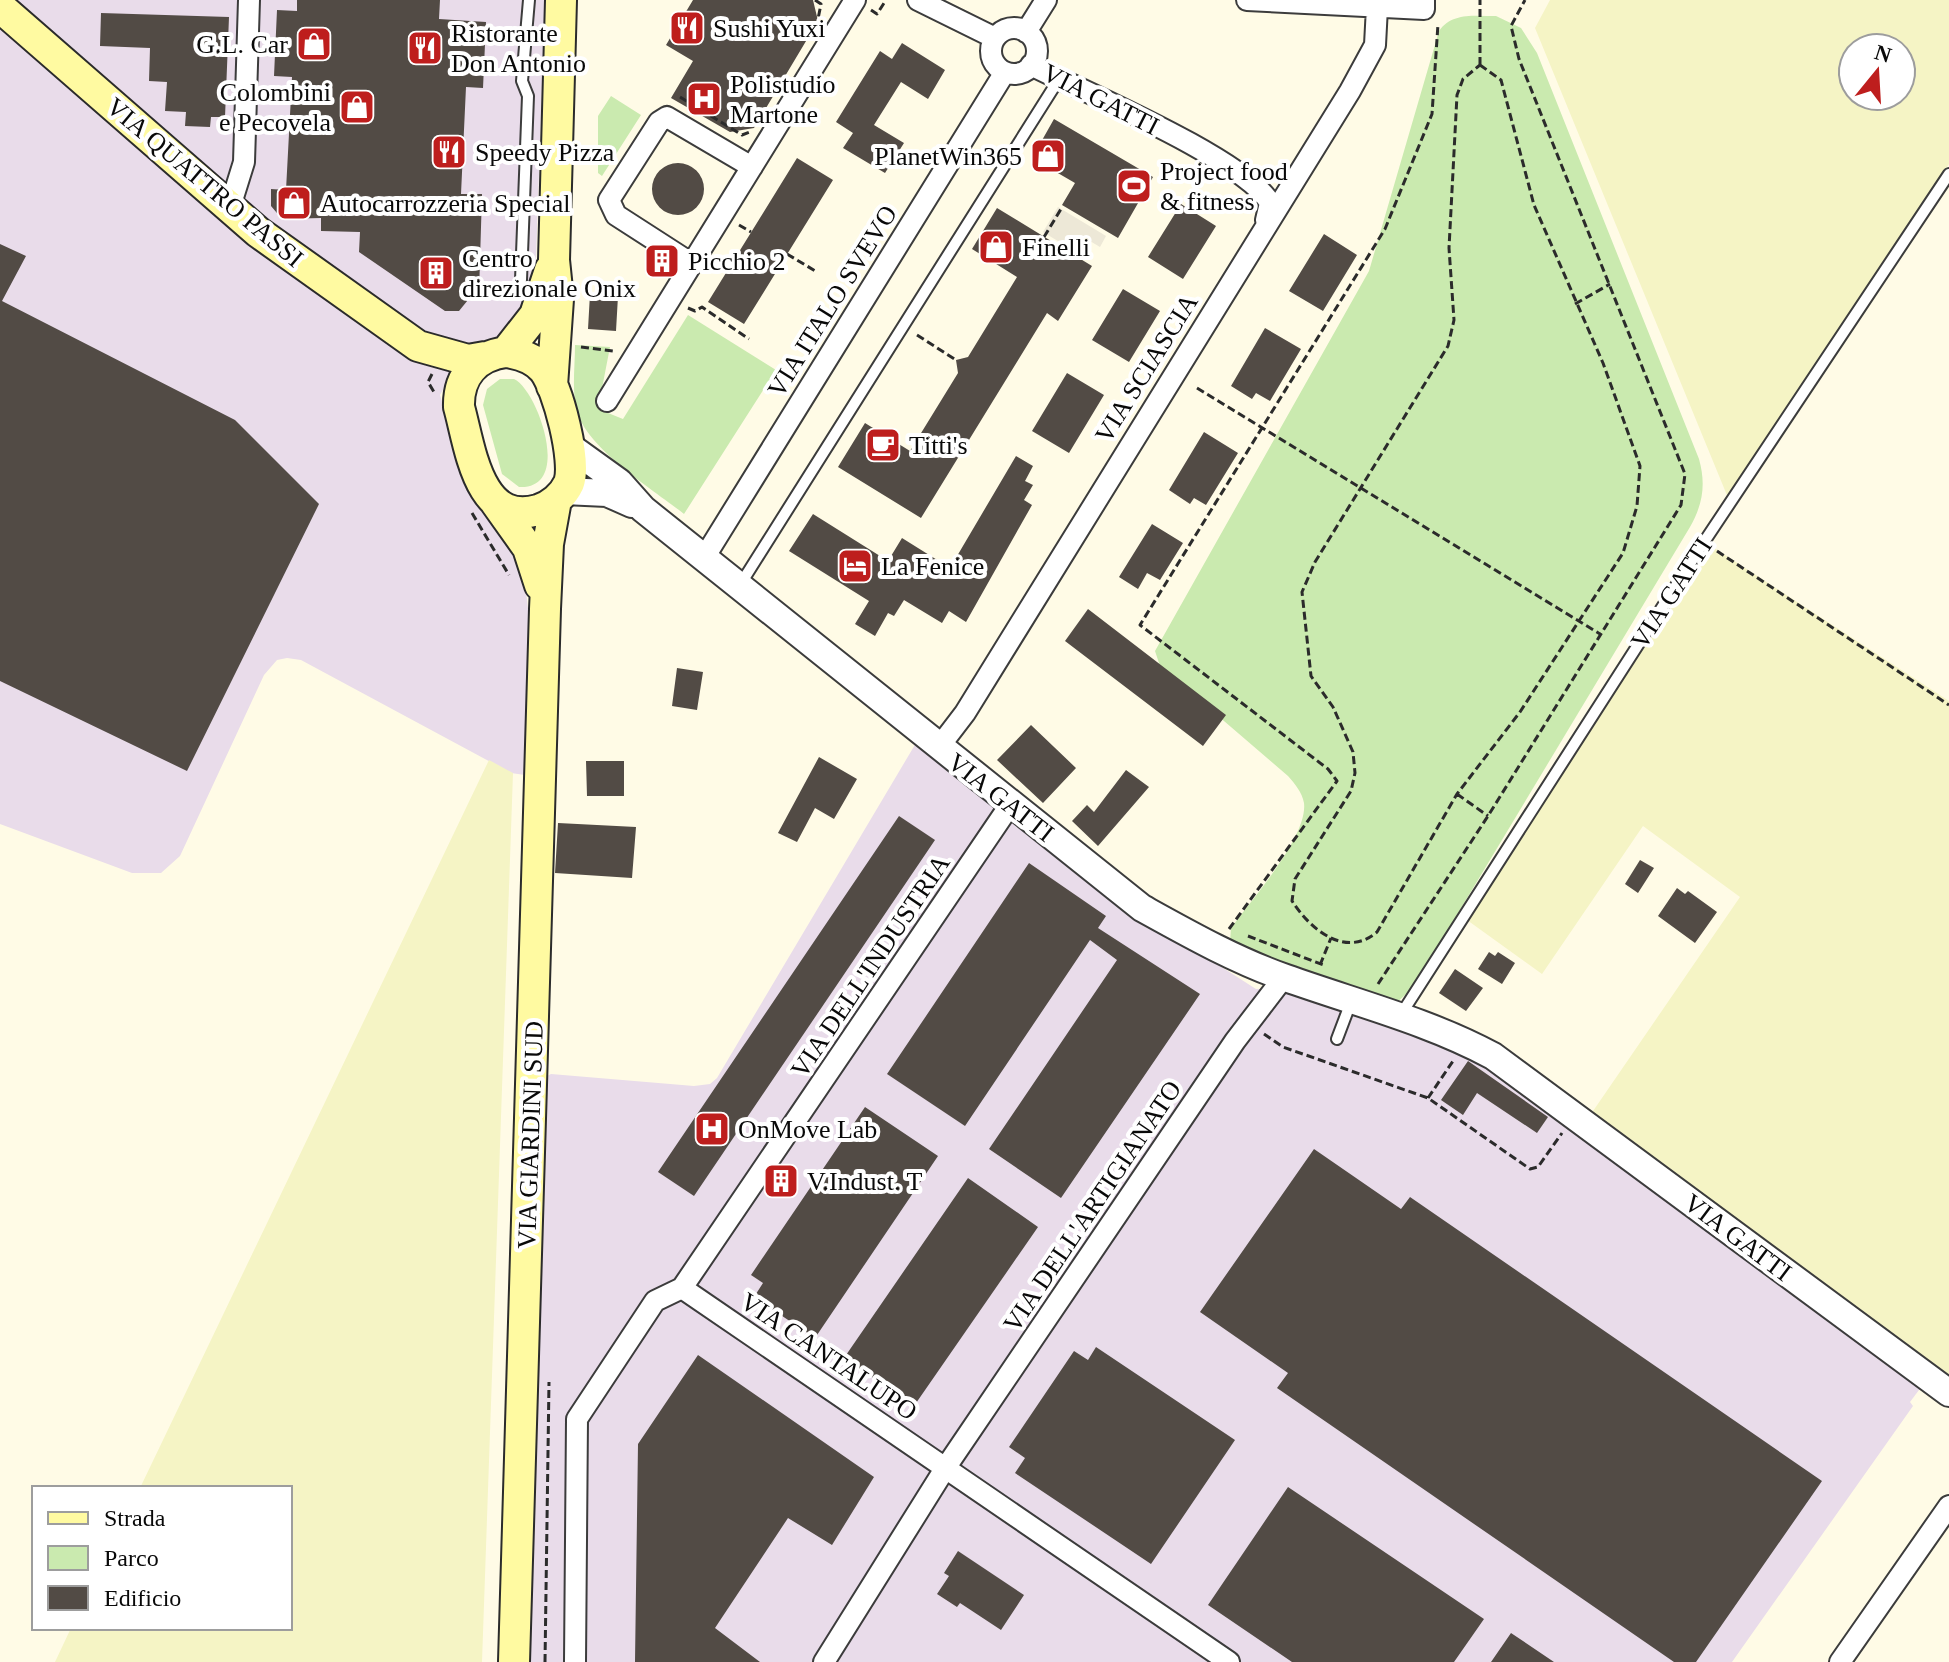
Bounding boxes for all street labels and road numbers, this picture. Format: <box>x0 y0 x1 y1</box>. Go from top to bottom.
street label: VIA GATTI <box>1038 58 1164 141</box>
street label: VIA QUATTRO PASSI <box>101 92 309 273</box>
street label: VIA ITALO SVEVO <box>762 200 903 402</box>
street label: VIA SCIASCIA <box>1089 288 1204 448</box>
street label: VIA GATTI <box>1625 532 1718 654</box>
street label: VIA GATTI <box>942 747 1059 848</box>
street label: VIA DELL'INDUSTRIA <box>785 849 956 1083</box>
street label: VIA GIARDINI SUD <box>512 1020 549 1250</box>
street label: VIA DELL'ARTIGIANATO <box>997 1075 1187 1337</box>
street label: VIA GATTI <box>1679 1188 1797 1287</box>
street label: VIA CANTALUPO <box>735 1287 922 1426</box>

